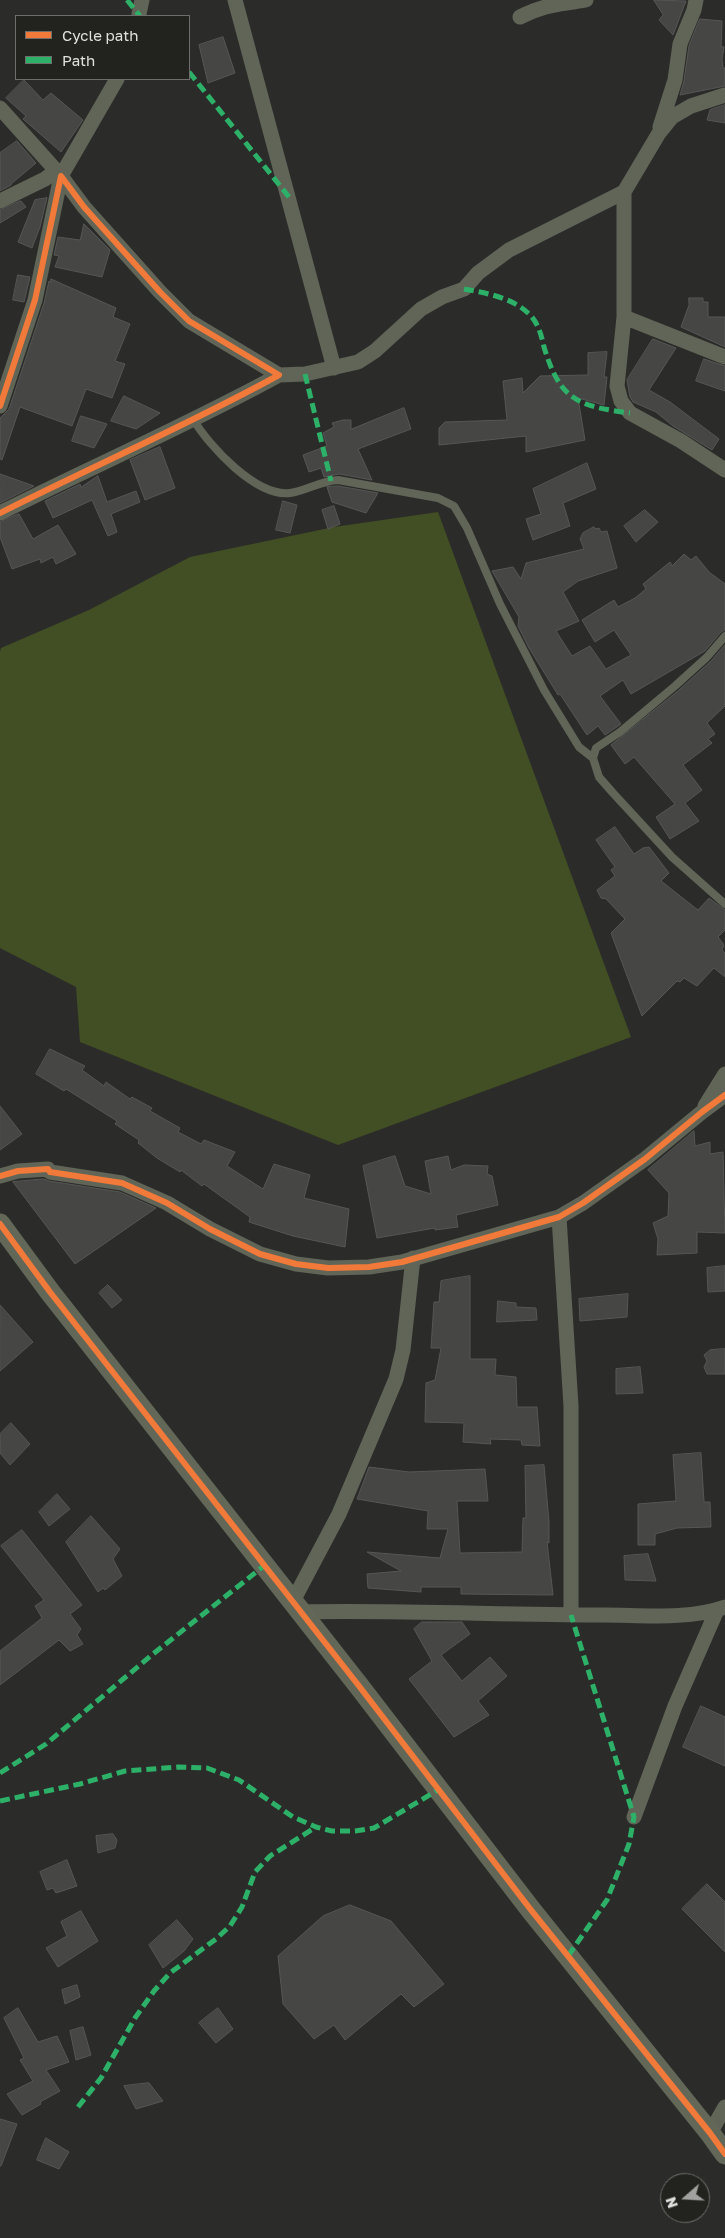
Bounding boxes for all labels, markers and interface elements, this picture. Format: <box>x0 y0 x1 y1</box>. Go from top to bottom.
legend <box>15 15 190 80</box>
text: Cycle path <box>62 26 138 44</box>
text: Path <box>62 51 95 69</box>
north arrow <box>660 2173 710 2223</box>
text: N <box>662 2195 681 2211</box>

